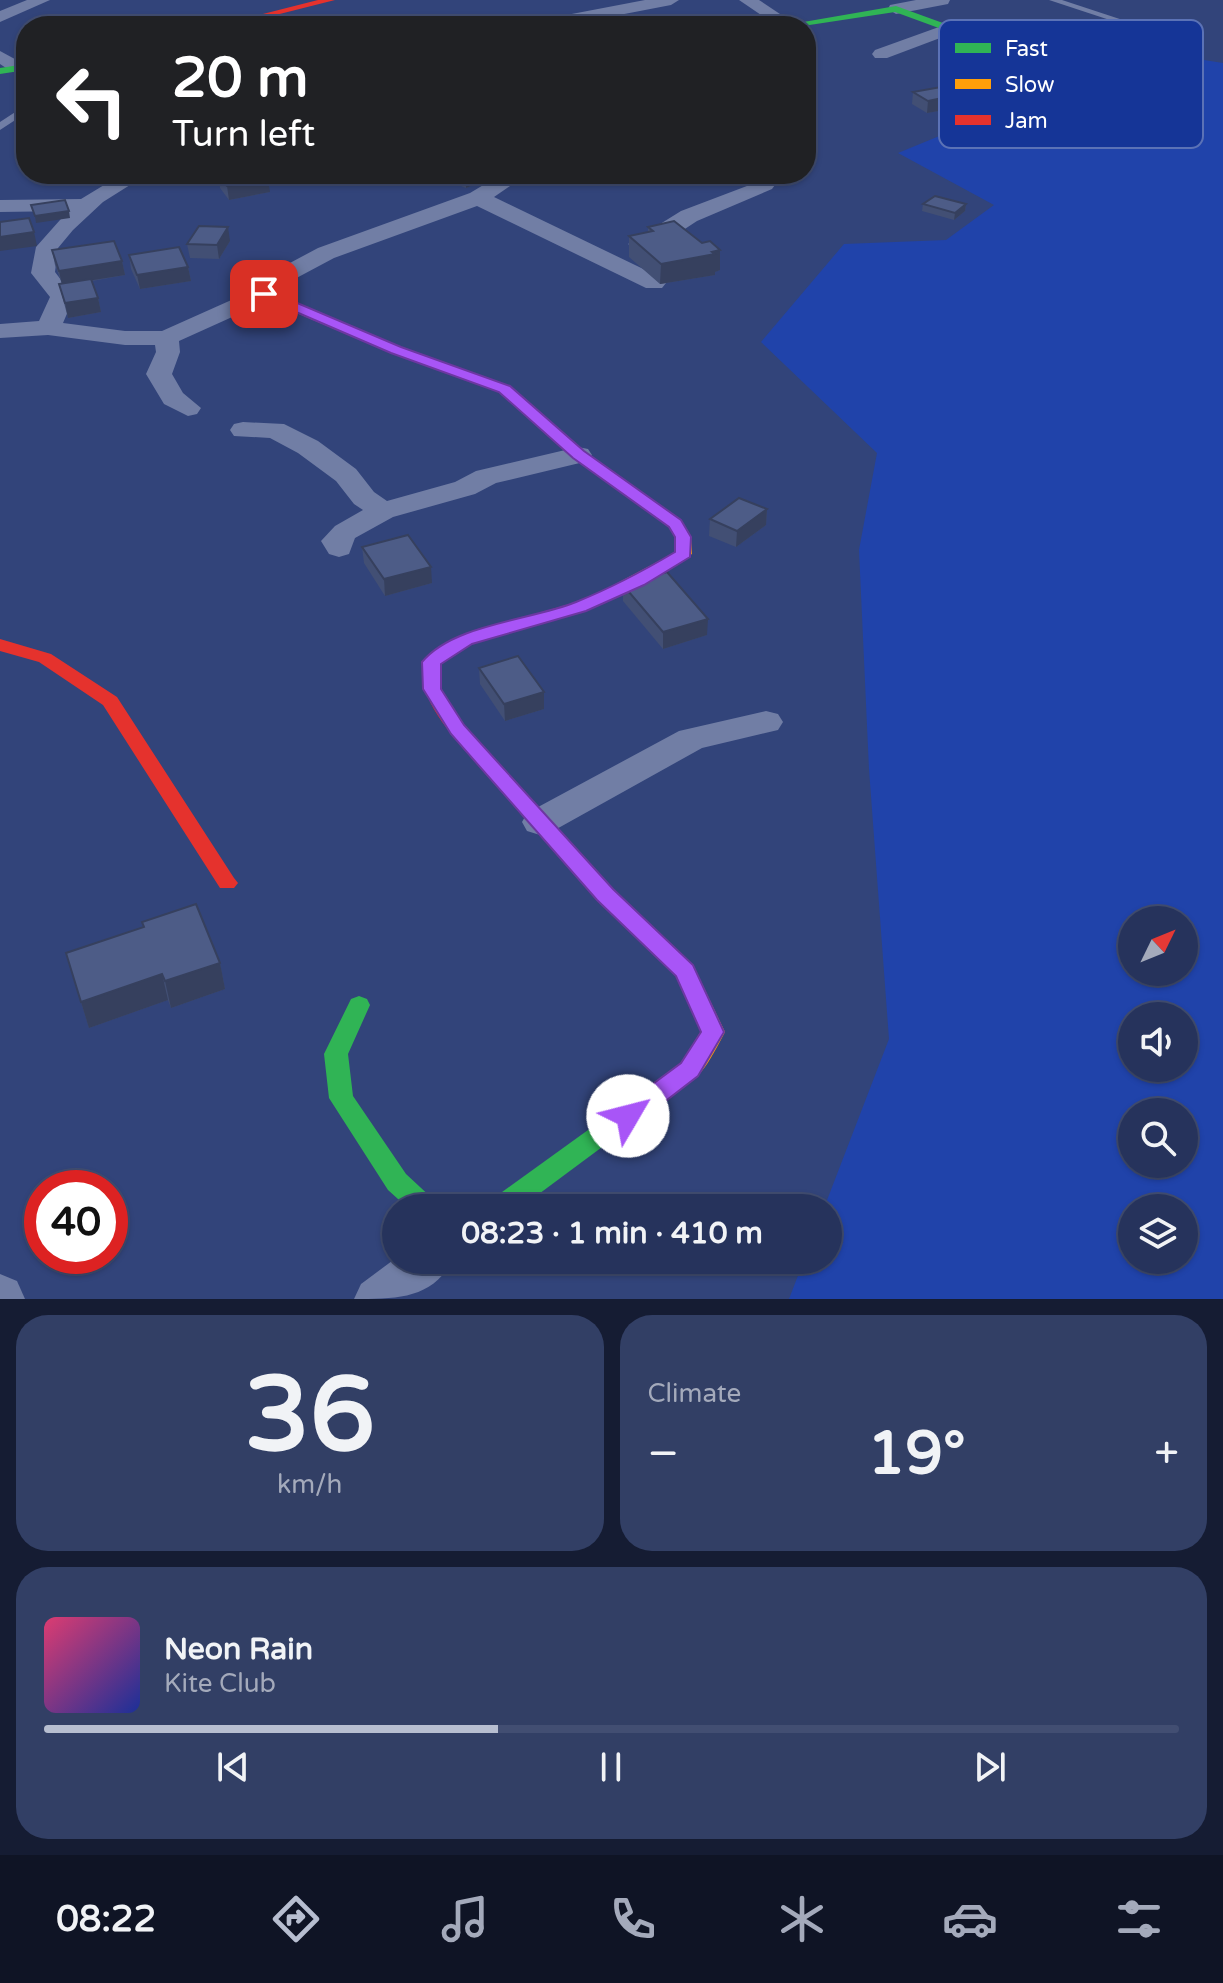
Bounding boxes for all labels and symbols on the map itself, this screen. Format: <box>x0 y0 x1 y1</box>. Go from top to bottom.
legend <box>939 20 1203 148</box>
text: Fast <box>1005 36 1048 62</box>
text: Slow <box>1005 72 1055 98</box>
text: Jam <box>1005 108 1048 134</box>
pin <box>230 260 298 328</box>
north arrow <box>1118 906 1198 986</box>
position arrow <box>586 1074 670 1158</box>
speed limit sign: 40 <box>24 1170 128 1274</box>

